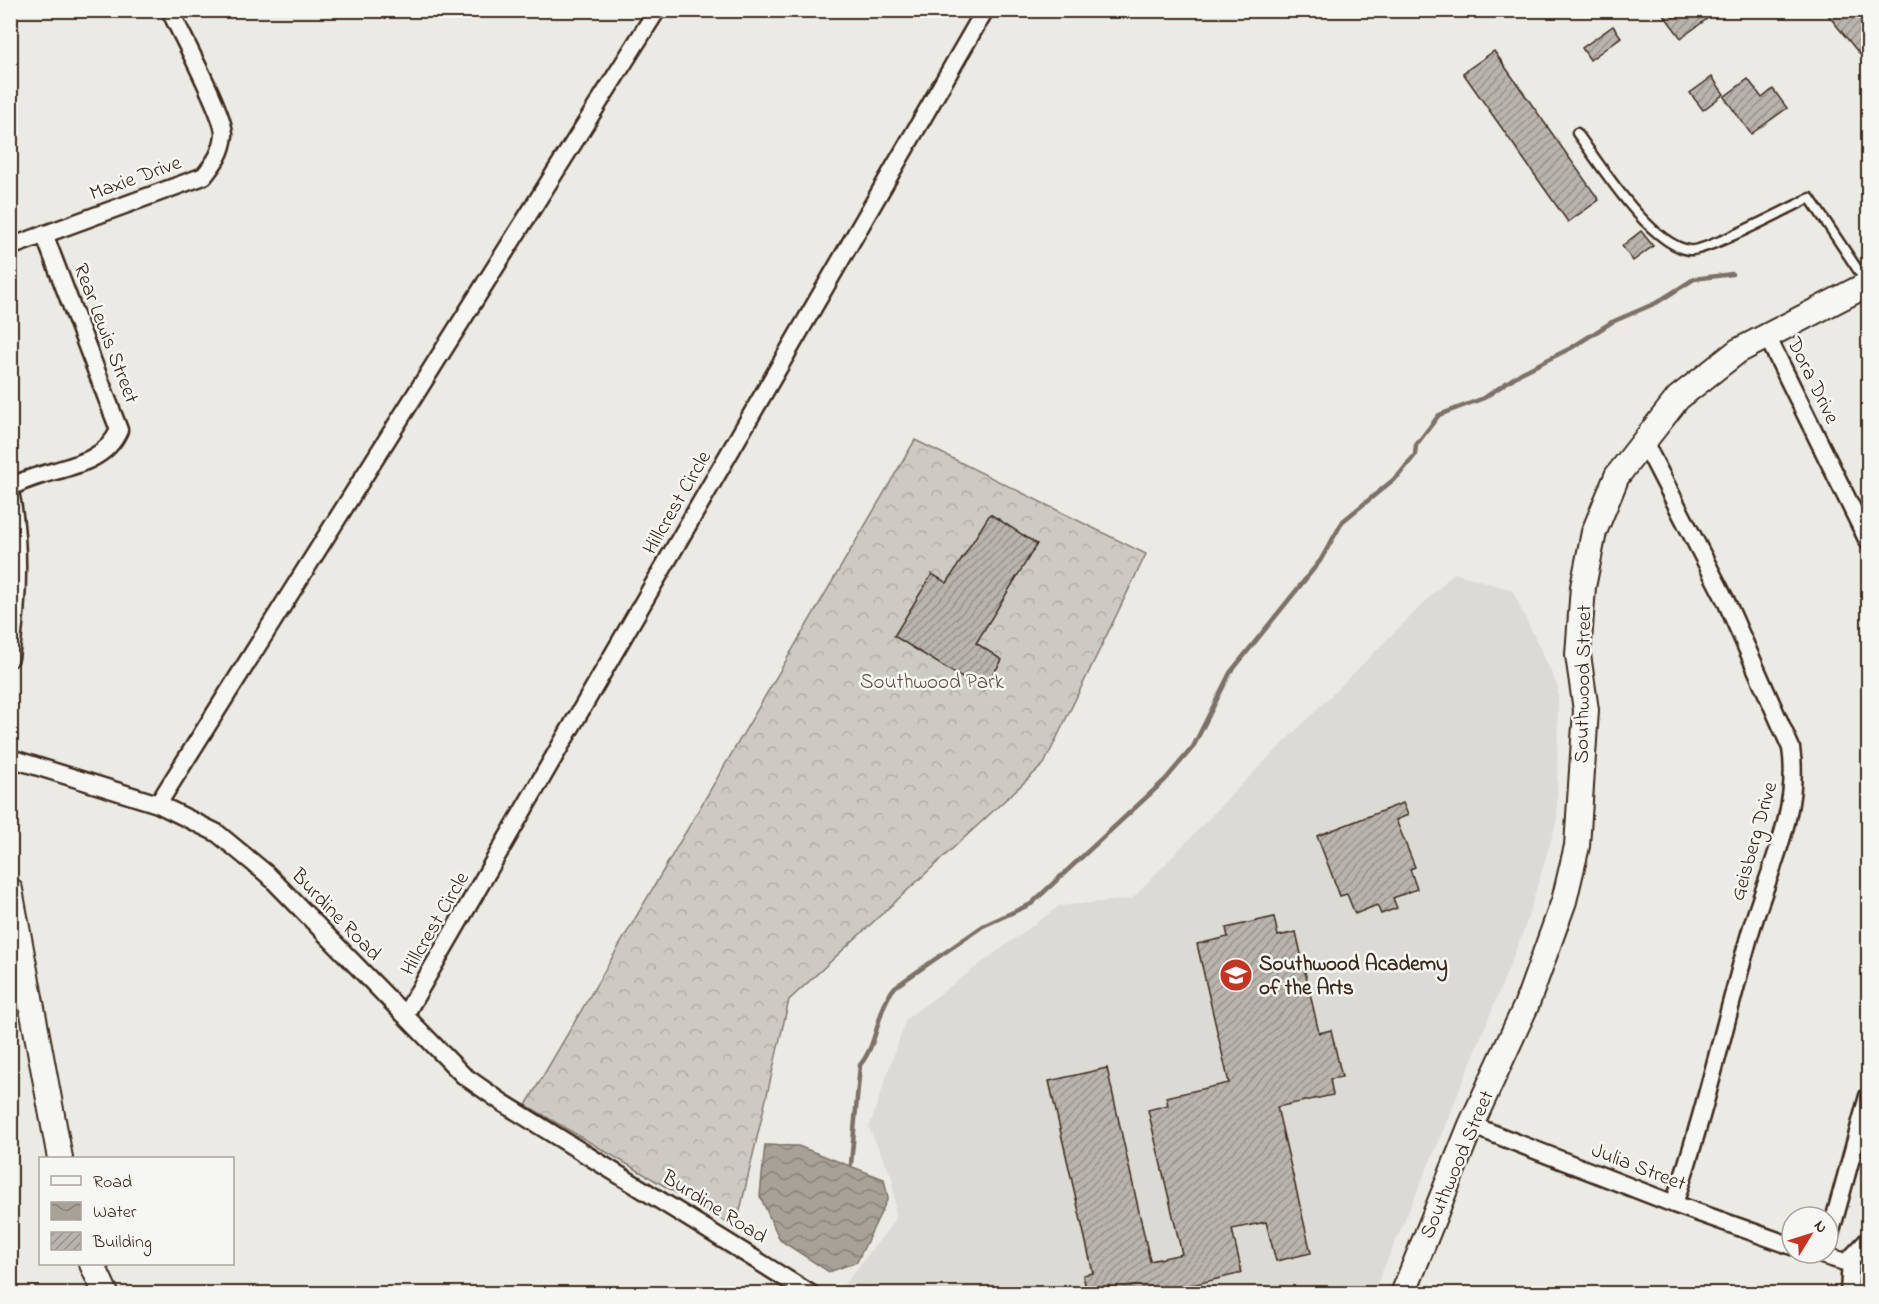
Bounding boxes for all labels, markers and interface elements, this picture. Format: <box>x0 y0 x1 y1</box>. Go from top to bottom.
street label: Maxie Drive <box>86 148 186 209</box>
street label: Rear Lewis Street <box>65 259 146 408</box>
street label: Dora Drive <box>1778 331 1846 430</box>
street label: Hillcrest Circle <box>636 445 720 560</box>
street label: Southwood Street <box>1568 604 1600 764</box>
park label: Southwood Park <box>860 668 1005 698</box>
street label: Geisberg Drive <box>1724 778 1788 905</box>
street label: Burdine Road <box>283 861 388 969</box>
street label: Hillcrest Circle <box>394 866 478 981</box>
place label: Southwood Academy of the Arts <box>1259 950 1448 1004</box>
school or university icon: Southwood Academy of the Arts <box>1218 957 1254 993</box>
street label: Southwood Street <box>1413 1086 1503 1244</box>
street label: Julia Street <box>1587 1136 1690 1200</box>
legend <box>39 1157 234 1265</box>
street label: Burdine Road <box>655 1163 772 1252</box>
text: Road <box>93 1170 132 1196</box>
text: Water <box>93 1200 137 1226</box>
north arrow <box>1780 1205 1840 1265</box>
text: N <box>1807 1215 1833 1239</box>
text: Building <box>92 1230 152 1257</box>

